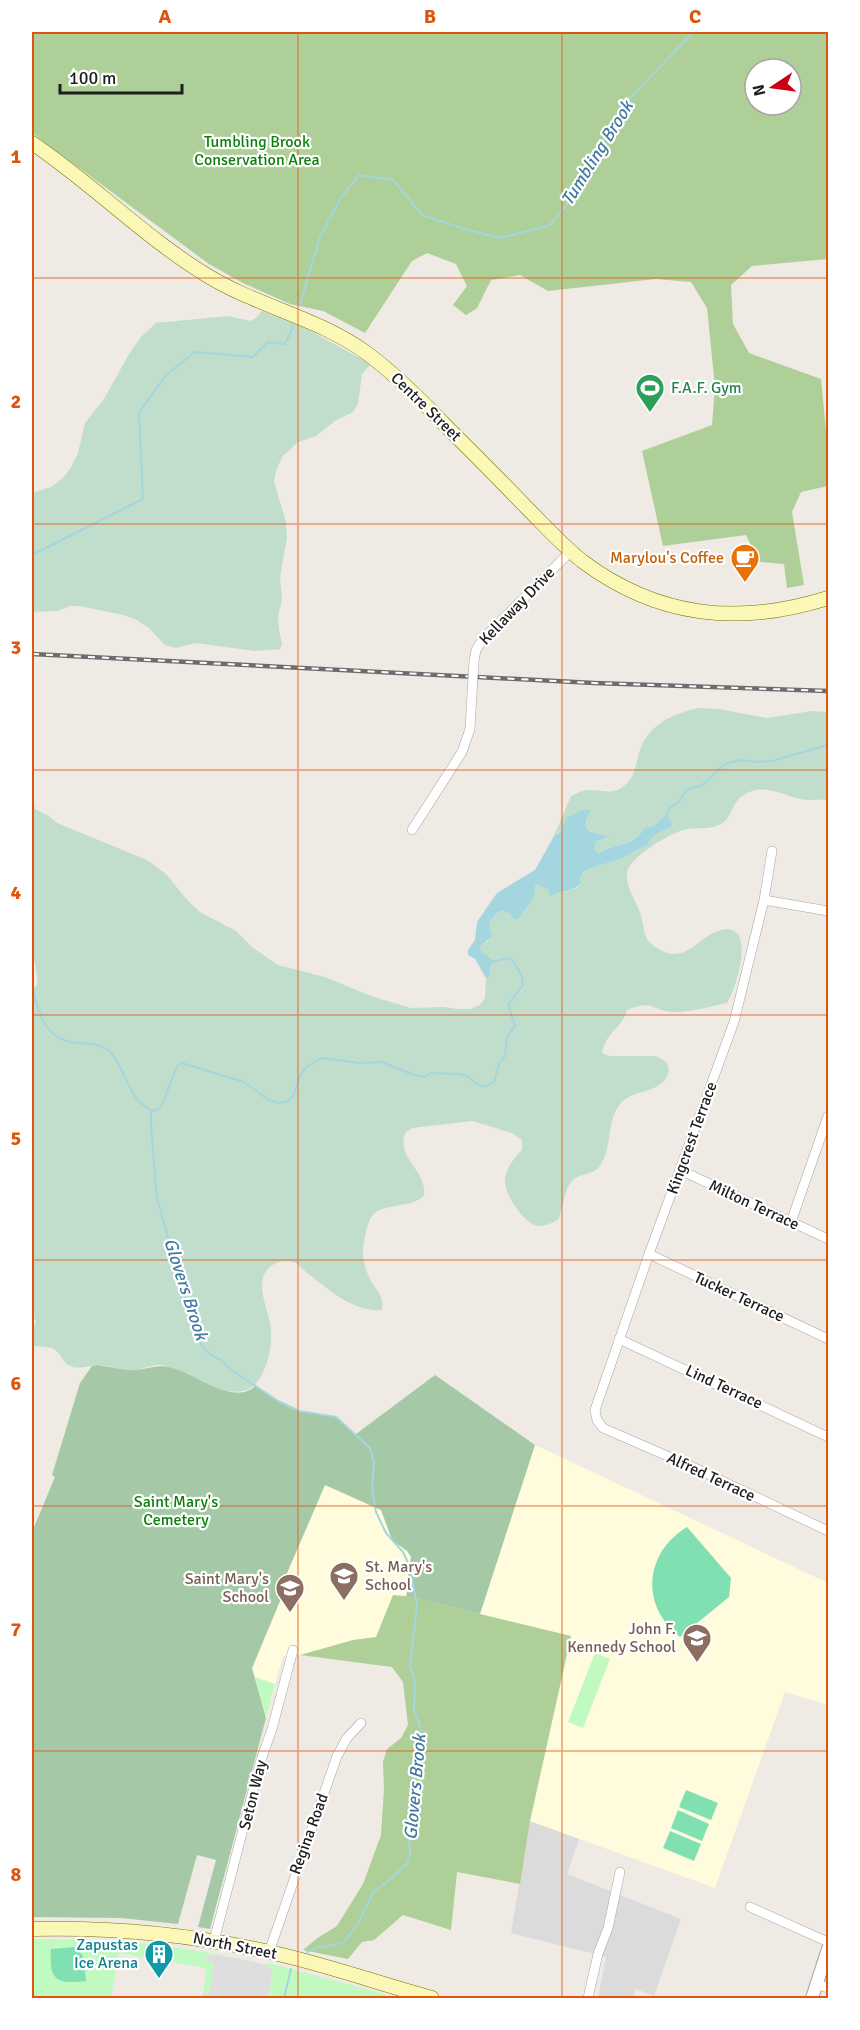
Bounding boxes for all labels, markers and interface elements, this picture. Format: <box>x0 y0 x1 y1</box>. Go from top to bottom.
text: A <box>159 4 172 29</box>
text: B <box>424 4 436 29</box>
text: C <box>689 4 701 29</box>
scale bar <box>60 57 182 95</box>
north arrow <box>743 57 803 117</box>
text: 100 m <box>69 67 116 89</box>
text: N <box>748 82 770 98</box>
water label: Tumbling Brook <box>556 95 639 209</box>
park label: Tumbling Brook Conservation Area <box>194 132 320 170</box>
text: 1 <box>11 144 22 169</box>
street label: Centre Street <box>386 368 466 446</box>
sports icon: F.A.F. Gym <box>634 372 666 414</box>
place label: F.A.F. Gym <box>671 378 742 398</box>
text: 2 <box>11 389 21 414</box>
cafe icon: Marylou's Coffee <box>729 542 761 584</box>
place label: Marylou's Coffee <box>610 548 724 568</box>
street label: Kellaway Drive <box>475 563 559 649</box>
text: 3 <box>11 635 21 660</box>
text: 4 <box>11 880 22 905</box>
street label: Kingcrest Terrace <box>662 1079 722 1197</box>
text: 5 <box>11 1126 21 1151</box>
street label: Milton Terrace <box>706 1175 802 1235</box>
water label: Glovers Brook <box>159 1235 213 1345</box>
street label: Tucker Terrace <box>691 1267 787 1327</box>
street label: Lind Terrace <box>682 1360 766 1414</box>
text: 6 <box>11 1371 22 1396</box>
street label: Alfred Terrace <box>664 1448 758 1506</box>
park label: Saint Mary's Cemetery <box>134 1492 218 1530</box>
place label: St. Mary's School <box>365 1557 432 1595</box>
school or university icon: St. Mary's School <box>328 1560 360 1602</box>
place label: Saint Mary's School <box>185 1569 269 1607</box>
school or university icon: Saint Mary's School <box>274 1572 306 1614</box>
text: 7 <box>11 1617 22 1642</box>
place label: John F. Kennedy School <box>567 1619 676 1657</box>
school or university icon: John F. Kennedy School <box>681 1622 713 1664</box>
water label: Glovers Brook <box>399 1731 431 1841</box>
street label: Seton Way <box>235 1757 271 1832</box>
street label: Regina Road <box>285 1791 333 1877</box>
text: 8 <box>11 1862 22 1887</box>
street label: North Street <box>191 1928 279 1964</box>
place label: Zapustas Ice Arena <box>74 1935 138 1973</box>
building icon: Zapustas Ice Arena <box>143 1938 175 1980</box>

